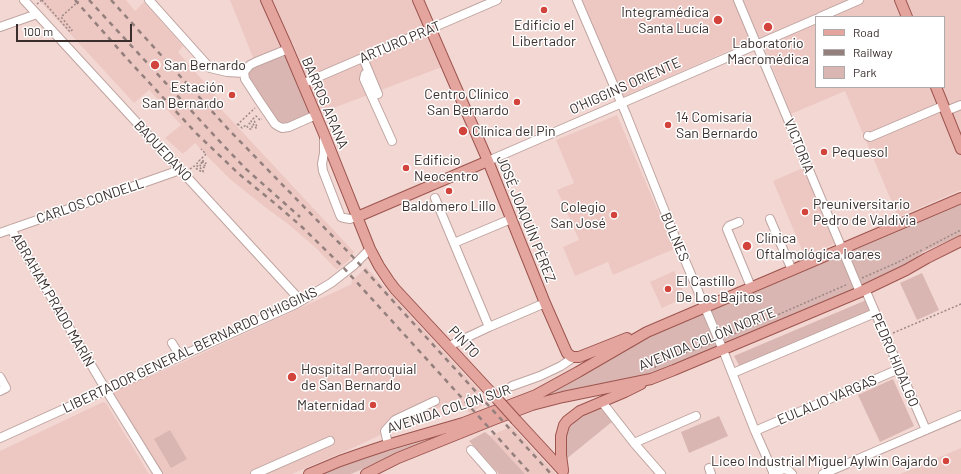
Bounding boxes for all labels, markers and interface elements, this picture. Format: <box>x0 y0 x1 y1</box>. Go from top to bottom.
place label: Integramédica Santa Lucía <box>621 4 709 36</box>
marker: Edificio el Libertador <box>539 5 549 15</box>
marker: Integramédica Santa Lucía <box>712 14 724 26</box>
scale bar <box>18 16 134 42</box>
legend <box>815 16 945 88</box>
street label: ARTURO PRAT <box>357 17 443 67</box>
place label: Edificio el Libertador <box>512 17 576 50</box>
marker: Laboratorio Macromédica <box>762 21 774 33</box>
text: 100 m <box>23 24 53 38</box>
text: Road <box>853 25 880 39</box>
place label: Laboratorio Macromédica <box>727 35 809 68</box>
text: Railway <box>853 45 892 59</box>
street label: O'HIGGINS ORIENTE <box>567 54 683 118</box>
street label: BARROS ARANA <box>298 55 352 151</box>
place label: San Bernardo <box>164 57 246 73</box>
marker: San Bernardo <box>149 59 161 71</box>
text: Park <box>853 65 877 79</box>
place label: Estación San Bernardo <box>142 79 224 112</box>
place label: Centro Clínico San Bernardo <box>424 86 509 118</box>
marker: Estación San Bernardo <box>227 90 237 100</box>
marker: Centro Clínico San Bernardo <box>512 97 522 107</box>
place label: 14 Comisaría San Bernardo <box>676 109 758 142</box>
street label: VICTORIA <box>781 116 817 176</box>
street label: BAQUEDANO <box>130 117 196 185</box>
marker: 14 Comisaría San Bernardo <box>663 120 673 130</box>
place label: Clínica del Pin <box>472 123 556 139</box>
marker: Clínica del Pin <box>457 125 469 137</box>
place label: Pequesol <box>832 144 888 160</box>
marker: Pequesol <box>819 147 829 157</box>
place label: Edificio Neocentro <box>414 152 479 184</box>
street label: JOSÉ JOAQUÍN PÉREZ <box>493 153 559 285</box>
marker: Edificio Neocentro <box>401 163 411 173</box>
street label: CARLOS CONDELL <box>34 175 146 227</box>
marker: Baldomero Lillo <box>444 186 454 196</box>
place label: Preuniversitario Pedro de Valdivia <box>813 196 916 228</box>
place label: Baldomero Lillo <box>402 198 496 214</box>
place label: Colegio San José <box>550 199 606 232</box>
marker: Preuniversitario Pedro de Valdivia <box>800 207 810 217</box>
marker: Colegio San José <box>609 210 619 220</box>
street label: BULNES <box>657 210 693 264</box>
street label: ABRAHAM PRADO MARÍN <box>8 230 98 370</box>
place label: Clínica Oftalmológica Ioares <box>756 230 881 262</box>
marker: Clínica Oftalmológica Ioares <box>741 240 753 252</box>
place label: El Castillo De Los Bajitos <box>676 273 762 306</box>
street label: LIBERTADOR GENERAL BERNARDO O'HIGGINS <box>60 283 320 417</box>
marker: El Castillo De Los Bajitos <box>663 284 673 294</box>
street label: AVENIDA COLÓN NORTE <box>636 304 778 374</box>
street label: PEDRO HIDALGO <box>868 311 922 409</box>
street label: PINTO <box>445 323 483 361</box>
place label: Hospital Parroquial de San Bernardo <box>301 361 416 394</box>
marker: Hospital Parroquial de San Bernardo <box>286 371 298 383</box>
street label: EULALIO VARGAS <box>775 371 879 429</box>
street label: AVENIDA COLÓN SUR <box>385 381 513 437</box>
place label: Maternidad <box>297 397 365 413</box>
marker: Maternidad <box>368 400 378 410</box>
place label: Liceo Industrial Miguel Aylwin Gajardo <box>711 453 938 469</box>
marker: Liceo Industrial Miguel Aylwin Gajardo <box>941 456 951 466</box>

